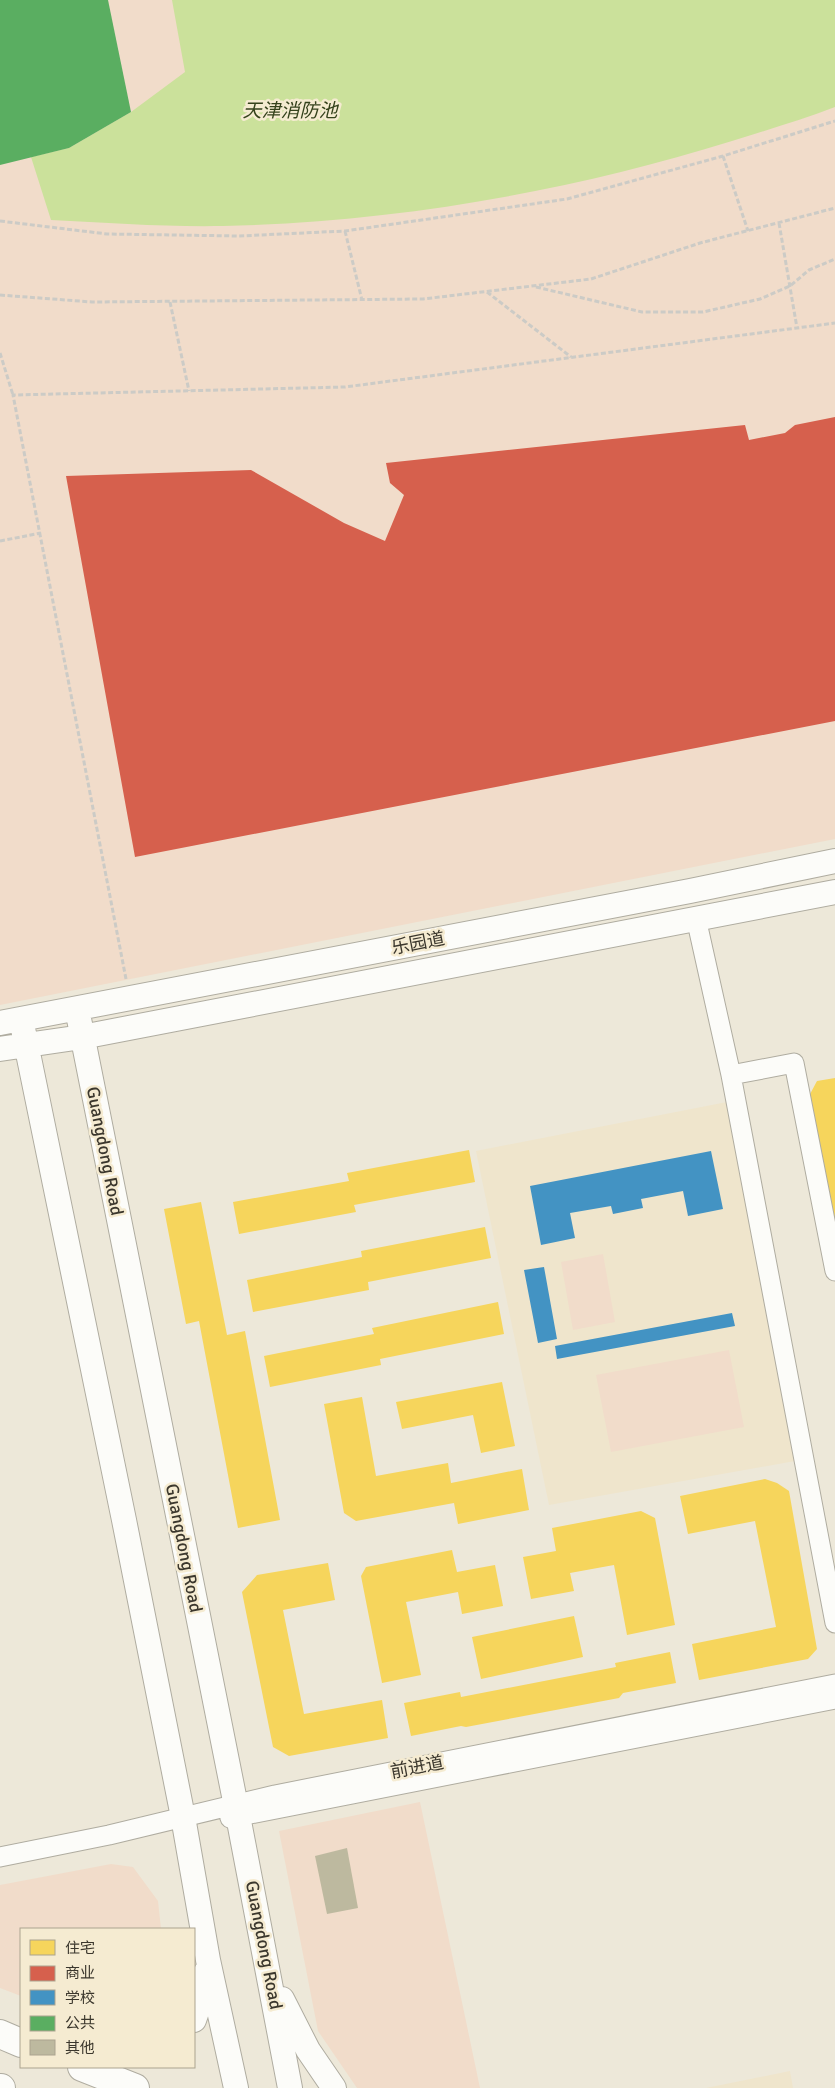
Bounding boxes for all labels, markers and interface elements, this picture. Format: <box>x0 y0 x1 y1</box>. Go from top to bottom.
water label: 天津消防池 <box>242 99 339 123</box>
street label: 乐园道 <box>389 927 447 959</box>
street label: Guangdong Road <box>82 1085 128 1217</box>
street label: Guangdong Road <box>161 1482 207 1614</box>
street label: 前进道 <box>388 1751 446 1783</box>
street label: Guangdong Road <box>241 1879 287 2011</box>
legend <box>20 1928 195 2068</box>
text: 住宅 <box>65 1939 95 1957</box>
text: 商业 <box>65 1964 95 1982</box>
text: 学校 <box>65 1989 95 2007</box>
text: 公共 <box>65 2014 95 2032</box>
text: 其他 <box>65 2039 95 2057</box>

